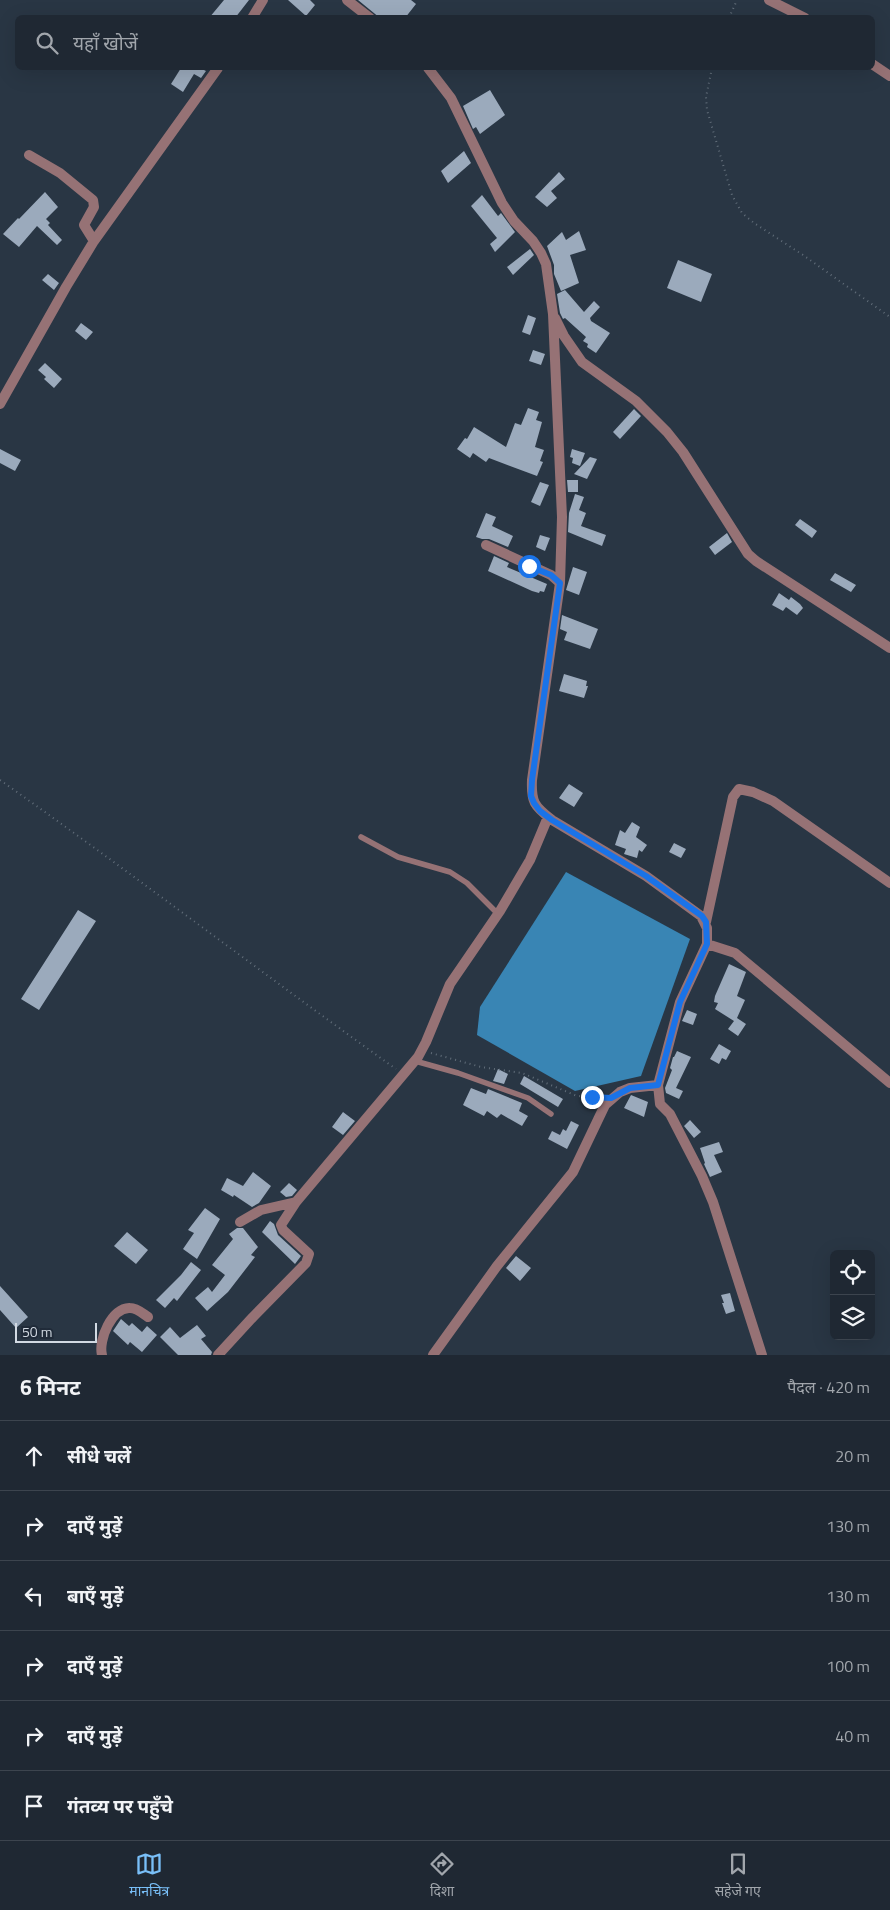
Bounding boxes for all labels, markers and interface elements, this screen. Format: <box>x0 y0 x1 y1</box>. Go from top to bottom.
search box <box>15 15 875 70</box>
text: यहाँ खोजें <box>73 28 138 57</box>
icon: search <box>33 29 61 57</box>
route start <box>518 555 541 578</box>
route end <box>581 1086 604 1109</box>
map controls <box>830 1250 875 1340</box>
button: locate <box>830 1250 875 1295</box>
button: layers <box>830 1295 875 1340</box>
scale bar <box>15 1320 98 1343</box>
text: 50 m <box>22 1321 52 1342</box>
text: 6 मिनट <box>20 1371 80 1403</box>
text: पैदल · 420 m <box>787 1375 870 1399</box>
text: सीधे चलें <box>67 1441 131 1470</box>
icon: ahead <box>20 1442 48 1470</box>
text: 20 m <box>835 1444 870 1468</box>
text: दाएँ मुड़ें <box>67 1511 122 1540</box>
icon: right <box>20 1512 48 1540</box>
text: 130 m <box>826 1514 870 1538</box>
text: बाएँ मुड़ें <box>67 1581 123 1610</box>
icon: left <box>20 1582 48 1610</box>
text: 130 m <box>826 1584 870 1608</box>
text: दाएँ मुड़ें <box>67 1651 122 1680</box>
icon: right <box>20 1652 48 1680</box>
text: 100 m <box>826 1654 870 1678</box>
text: दाएँ मुड़ें <box>67 1721 122 1750</box>
icon: right <box>20 1722 48 1750</box>
text: 40 m <box>835 1724 870 1748</box>
text: गंतव्य पर पहुँचे <box>67 1791 173 1820</box>
icon: arrive <box>20 1792 48 1820</box>
tab: मानचित्र <box>129 1850 169 1902</box>
tab: दिशा <box>428 1850 456 1902</box>
tab: सहेजे गए <box>715 1850 761 1902</box>

